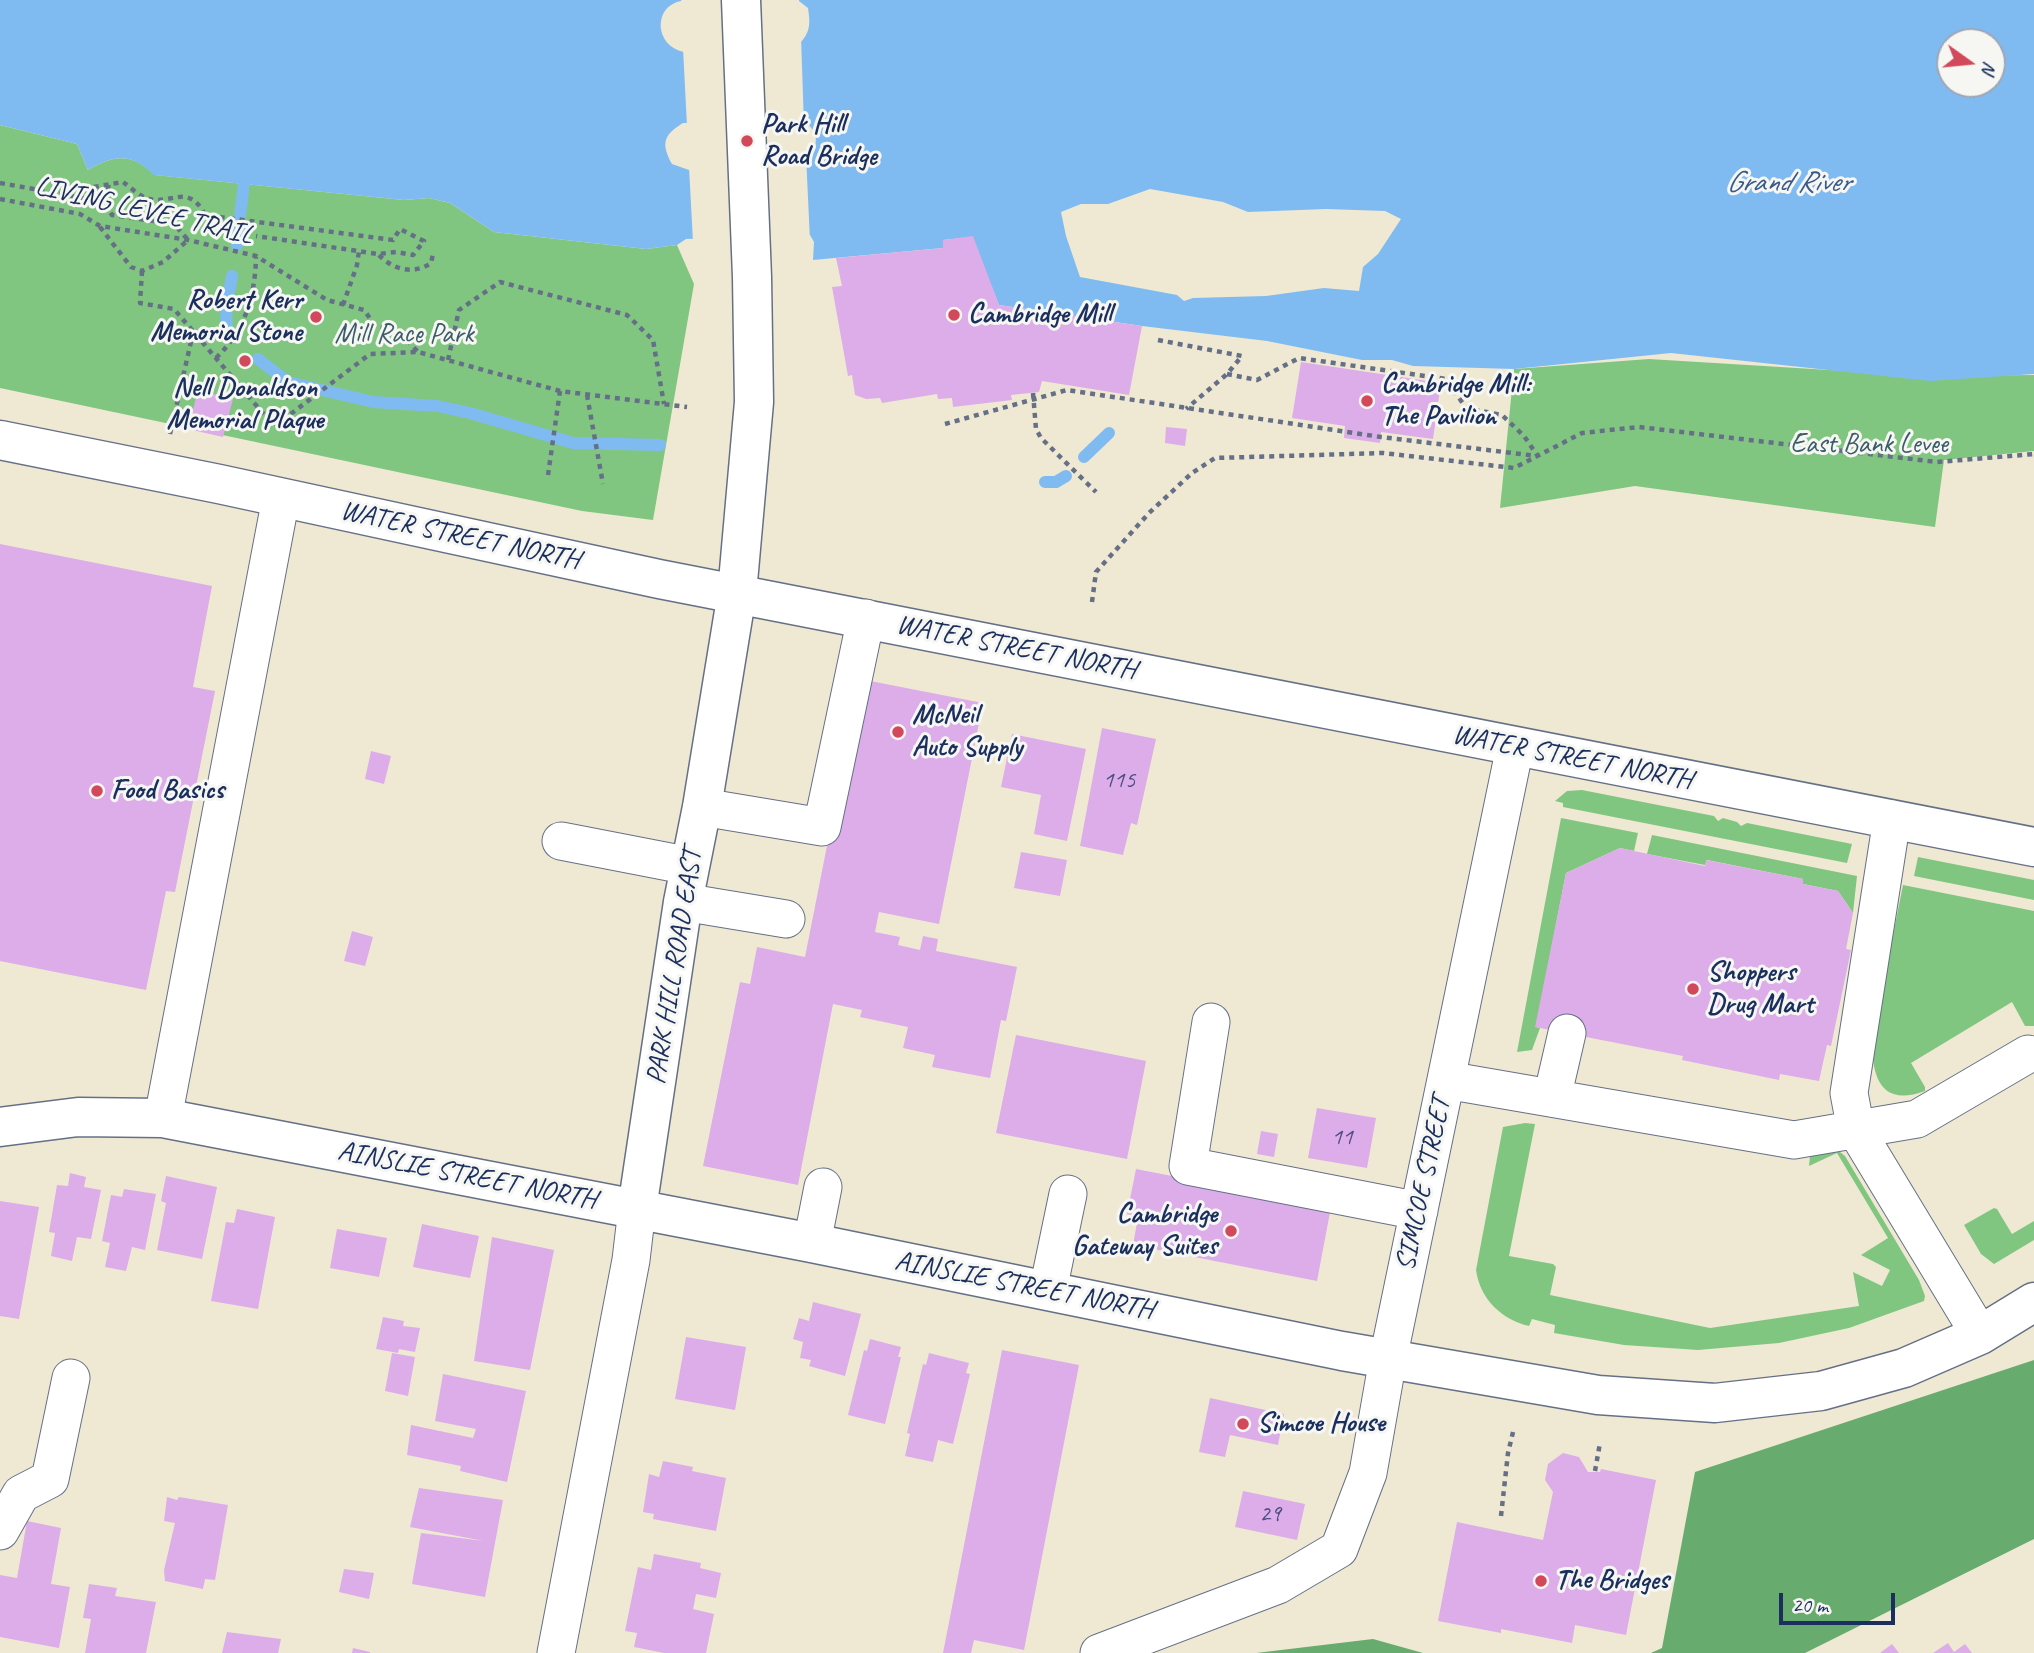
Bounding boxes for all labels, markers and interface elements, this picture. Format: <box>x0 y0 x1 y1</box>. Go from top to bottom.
north arrow <box>1936 28 2006 98</box>
text: N <box>1976 59 2002 77</box>
place label: Park Hill Road Bridge <box>761 108 877 174</box>
marker: Park Hill Road Bridge <box>739 133 755 149</box>
water label: Grand River <box>1726 165 1850 201</box>
street label: LIVING LEVEE TRAIL <box>32 170 256 252</box>
place label: Robert Kerr Memorial Stone <box>150 284 302 350</box>
place label: Cambridge Mill <box>968 298 1111 332</box>
marker: Cambridge Mill <box>946 307 962 323</box>
marker: Robert Kerr Memorial Stone <box>308 309 324 325</box>
park label: Mill Race Park <box>334 318 474 352</box>
marker: Nell Donaldson Memorial Plaque <box>237 353 253 369</box>
place label: Cambridge Mill: The Pavilion <box>1381 368 1530 434</box>
place label: Nell Donaldson Memorial Plaque <box>167 372 323 438</box>
marker: Cambridge Mill: The Pavilion <box>1359 393 1375 409</box>
park label: East Bank Levee <box>1790 428 1948 462</box>
street label: WATER STREET NORTH <box>337 494 583 578</box>
street label: WATER STREET NORTH <box>893 608 1139 688</box>
place label: McNeil Auto Supply <box>912 699 1022 765</box>
street label: WATER STREET NORTH <box>1449 718 1695 798</box>
marker: McNeil Auto Supply <box>890 724 906 740</box>
house number: 115 <box>1103 767 1135 795</box>
place label: Food Basics <box>111 774 224 808</box>
marker: Food Basics <box>89 783 105 799</box>
street label: PARK HILL ROAD EAST <box>640 847 710 1087</box>
place label: Shoppers Drug Mart <box>1707 956 1813 1022</box>
marker: Shoppers Drug Mart <box>1685 981 1701 997</box>
street label: SIMCOE STREET <box>1389 1094 1459 1274</box>
house number: 11 <box>1331 1124 1353 1152</box>
street label: AINSLIE STREET NORTH <box>335 1134 599 1218</box>
place label: Cambridge Gateway Suites <box>1072 1198 1217 1264</box>
marker: Cambridge Gateway Suites <box>1223 1223 1239 1239</box>
street label: AINSLIE STREET NORTH <box>892 1244 1156 1328</box>
place label: Simcoe House <box>1257 1407 1385 1441</box>
marker: Simcoe House <box>1235 1416 1251 1432</box>
house number: 29 <box>1259 1501 1281 1529</box>
place label: The Bridges <box>1555 1564 1669 1598</box>
marker: The Bridges <box>1533 1573 1549 1589</box>
scale bar <box>1782 1580 1898 1624</box>
text: 20 m <box>1792 1592 1828 1618</box>

